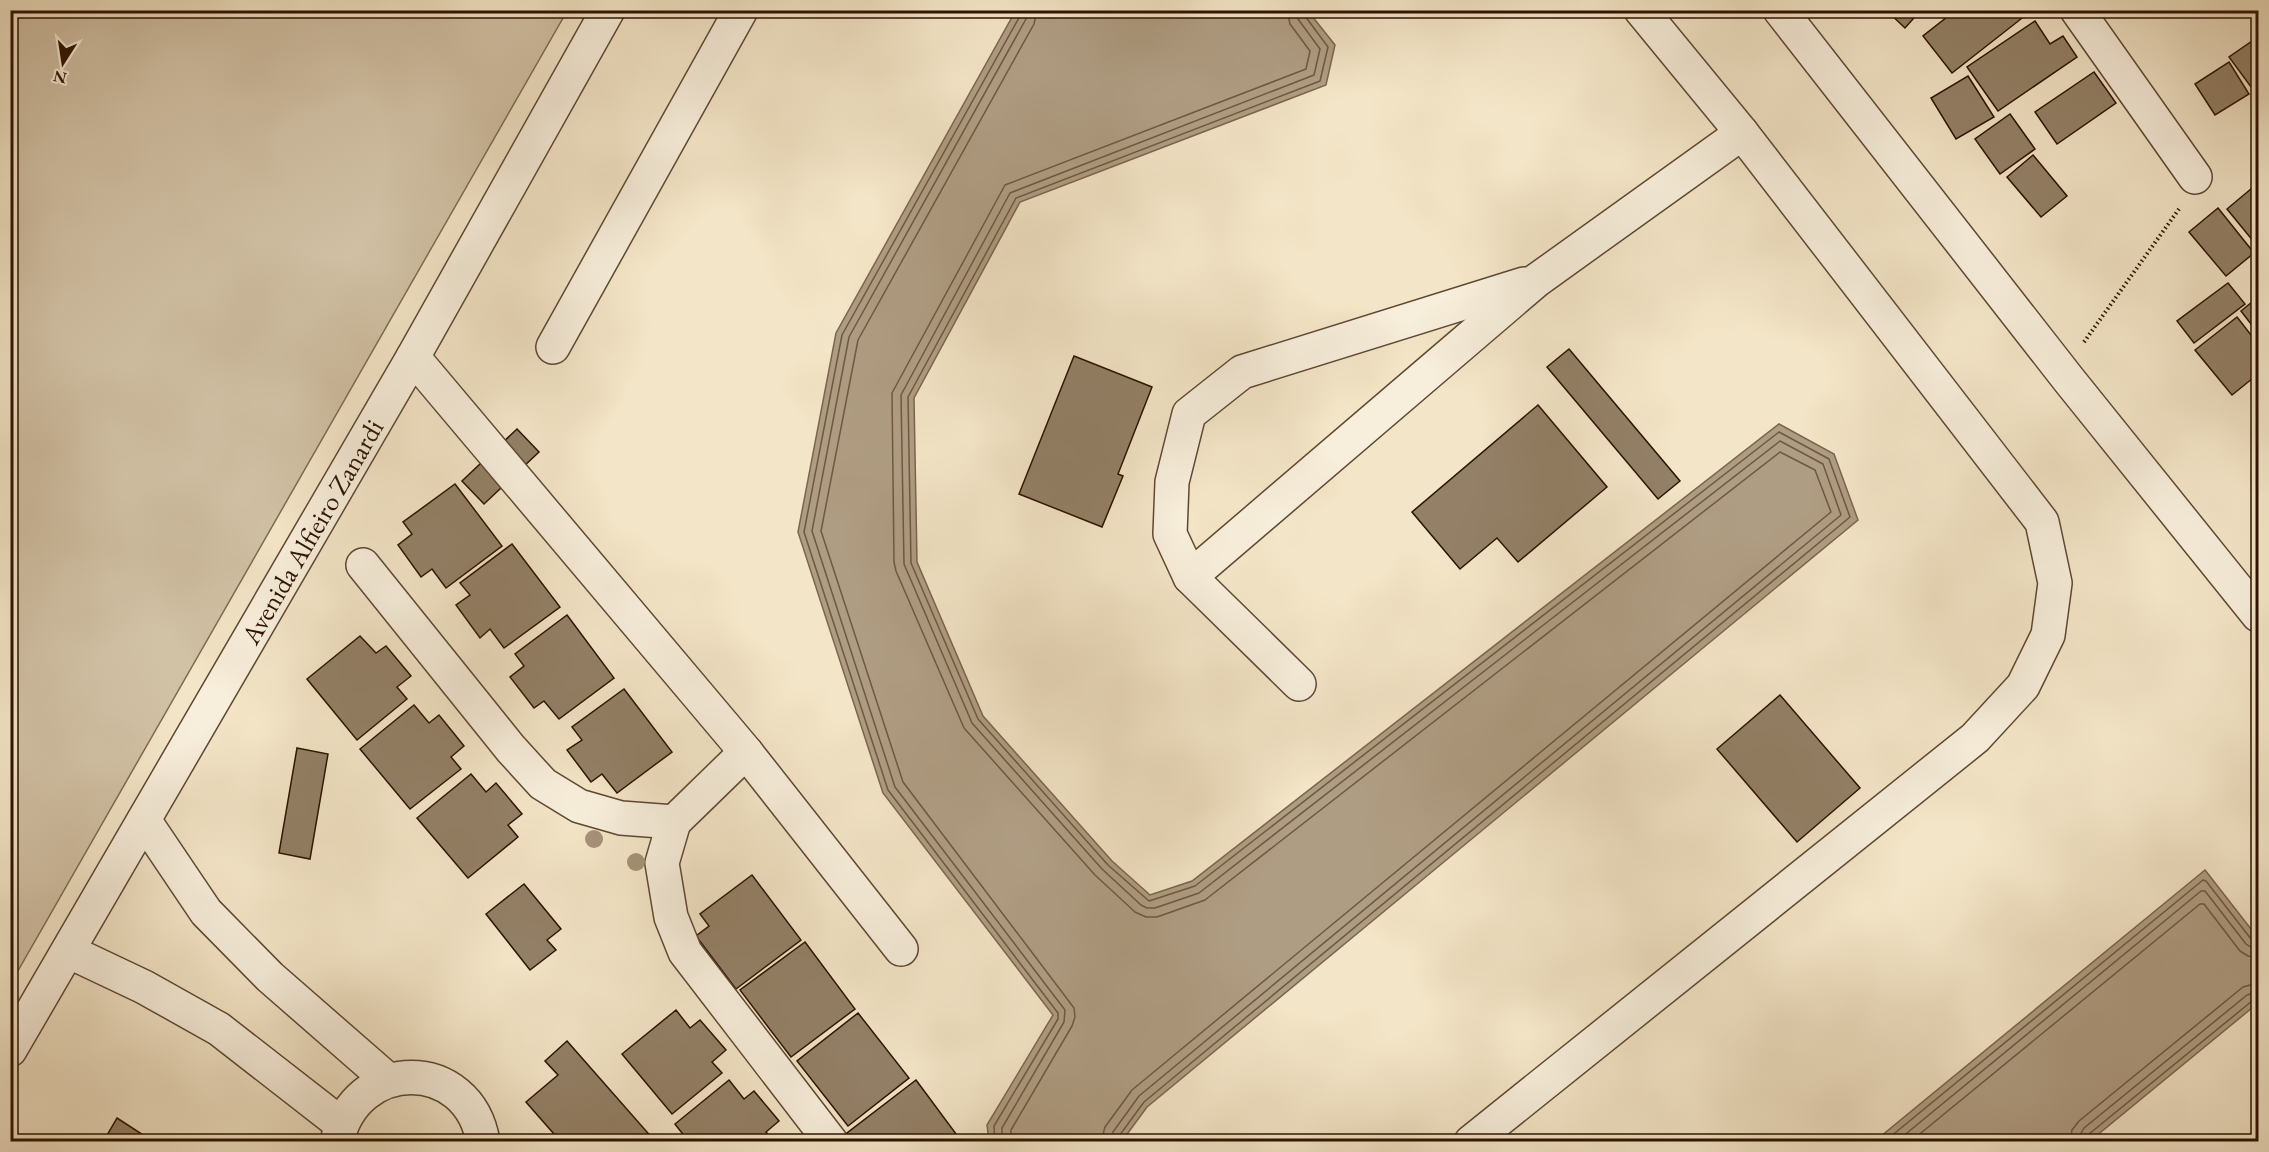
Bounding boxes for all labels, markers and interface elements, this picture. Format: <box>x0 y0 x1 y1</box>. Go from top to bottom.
north arrow <box>33 33 93 93</box>
text: N <box>51 66 69 89</box>
street label: Avenida Alfieiro Zanardi <box>232 412 391 651</box>

